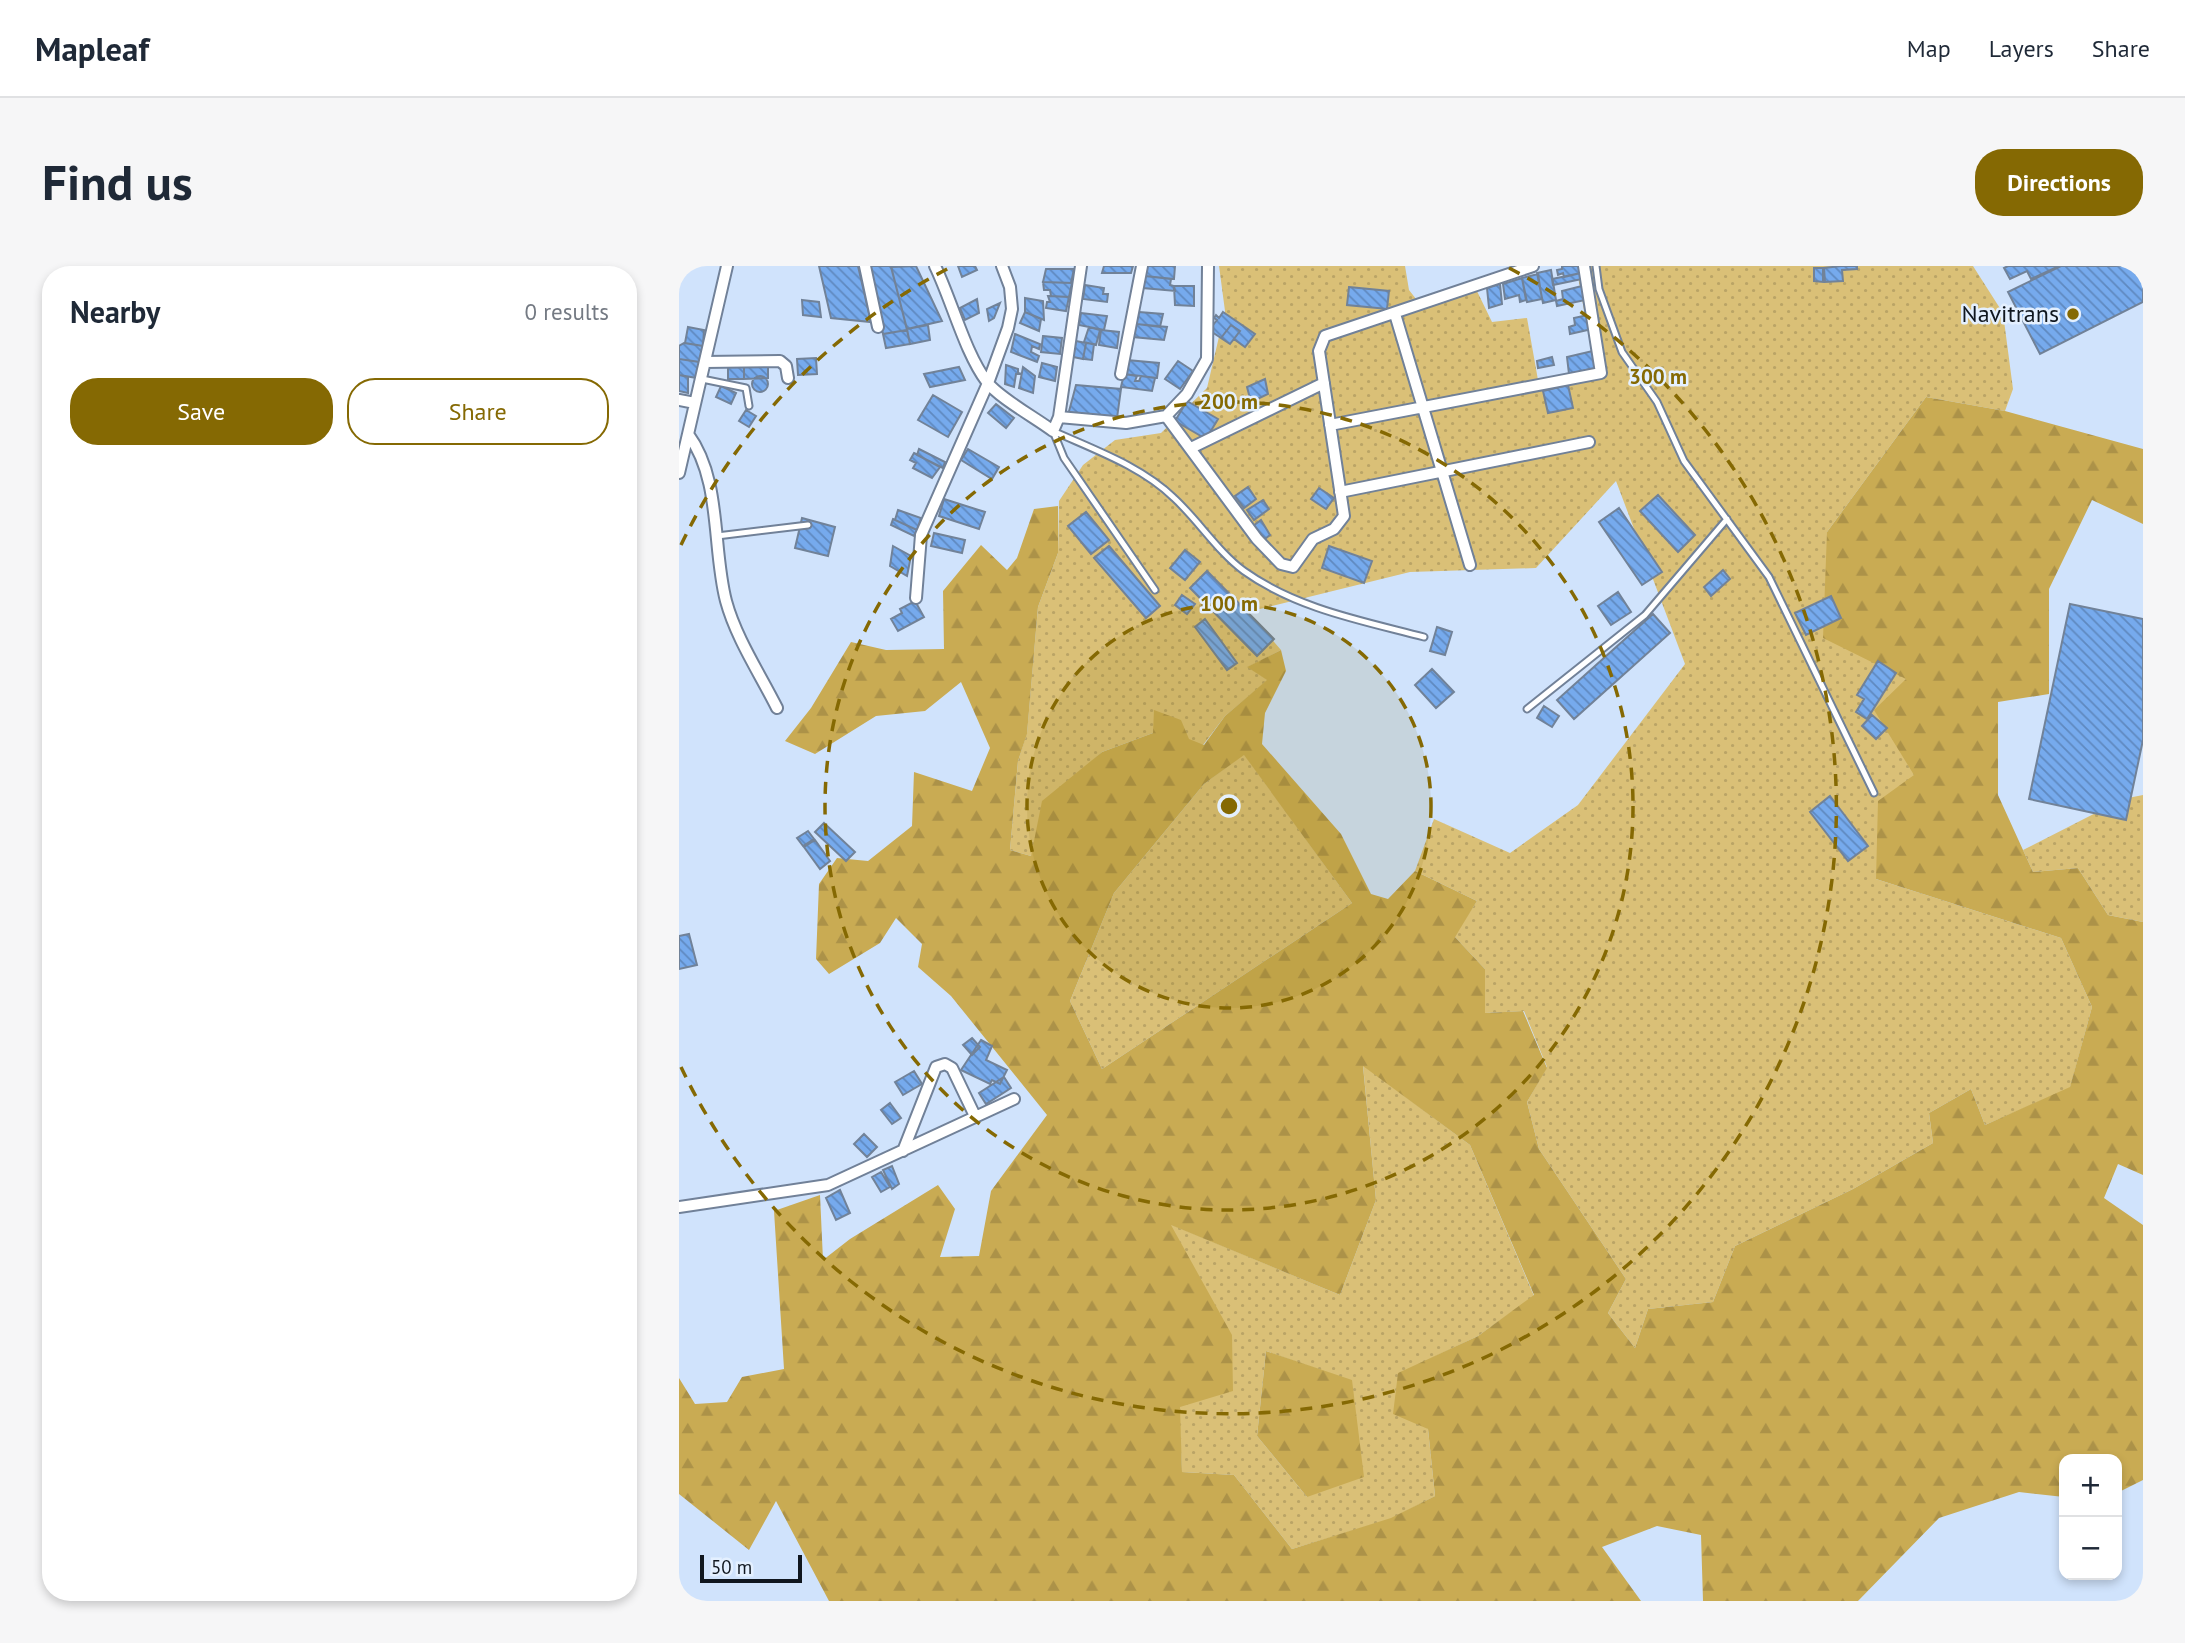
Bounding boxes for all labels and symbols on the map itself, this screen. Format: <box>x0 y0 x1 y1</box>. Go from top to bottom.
place label: Navitrans <box>1962 298 2059 329</box>
marker: Navitrans <box>2065 306 2081 322</box>
text: 300 m <box>1629 363 1687 390</box>
text: 200 m <box>1200 388 1258 415</box>
text: 100 m <box>1200 590 1258 617</box>
centre of rings <box>1217 794 1241 818</box>
scale bar <box>700 1552 801 1584</box>

